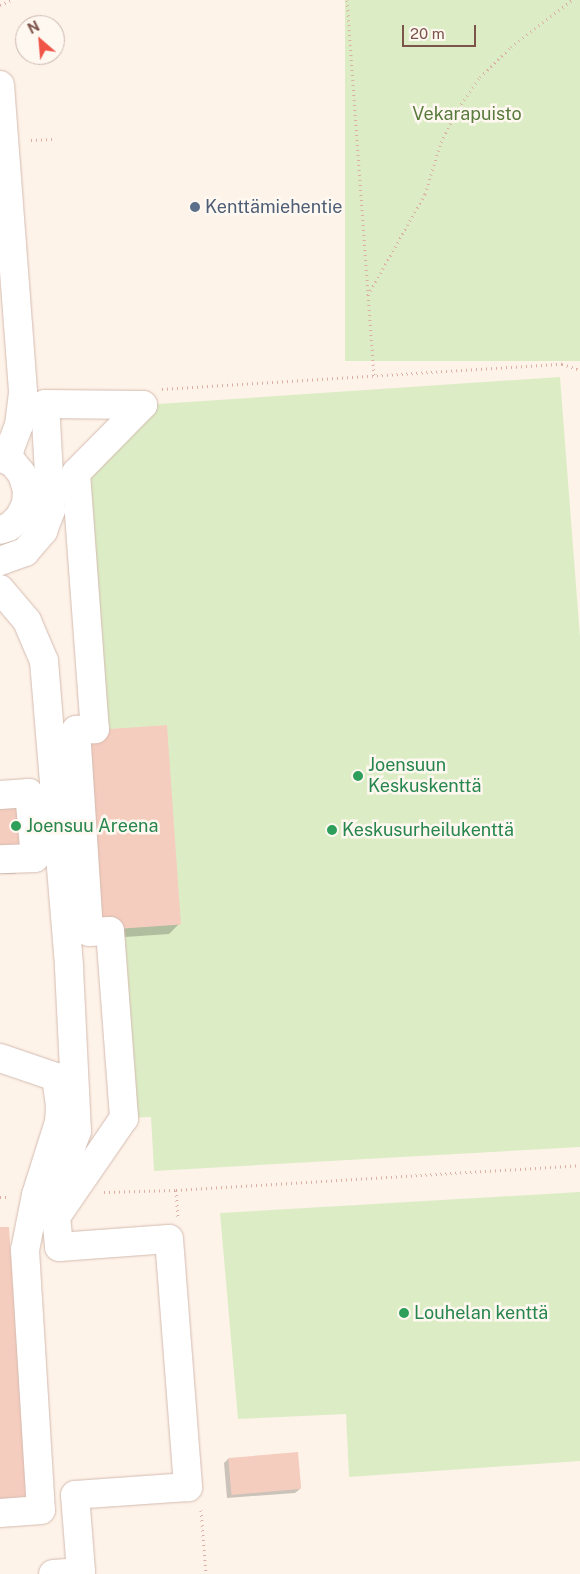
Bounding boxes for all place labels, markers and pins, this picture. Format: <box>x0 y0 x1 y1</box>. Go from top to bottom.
place label: Kenttämiehentie <box>205 196 342 218</box>
marker: Kenttämiehentie <box>189 201 201 213</box>
place label: Joensuun Keskuskenttä <box>368 755 481 798</box>
marker: Joensuun Keskuskenttä <box>352 770 364 782</box>
place label: Joensuu Areena <box>26 815 158 837</box>
place label: Keskusurheilukenttä <box>342 819 514 841</box>
marker: Joensuu Areena <box>10 820 22 832</box>
marker: Keskusurheilukenttä <box>326 824 338 836</box>
place label: Louhelan kenttä <box>414 1302 548 1324</box>
marker: Louhelan kenttä <box>398 1307 410 1319</box>

